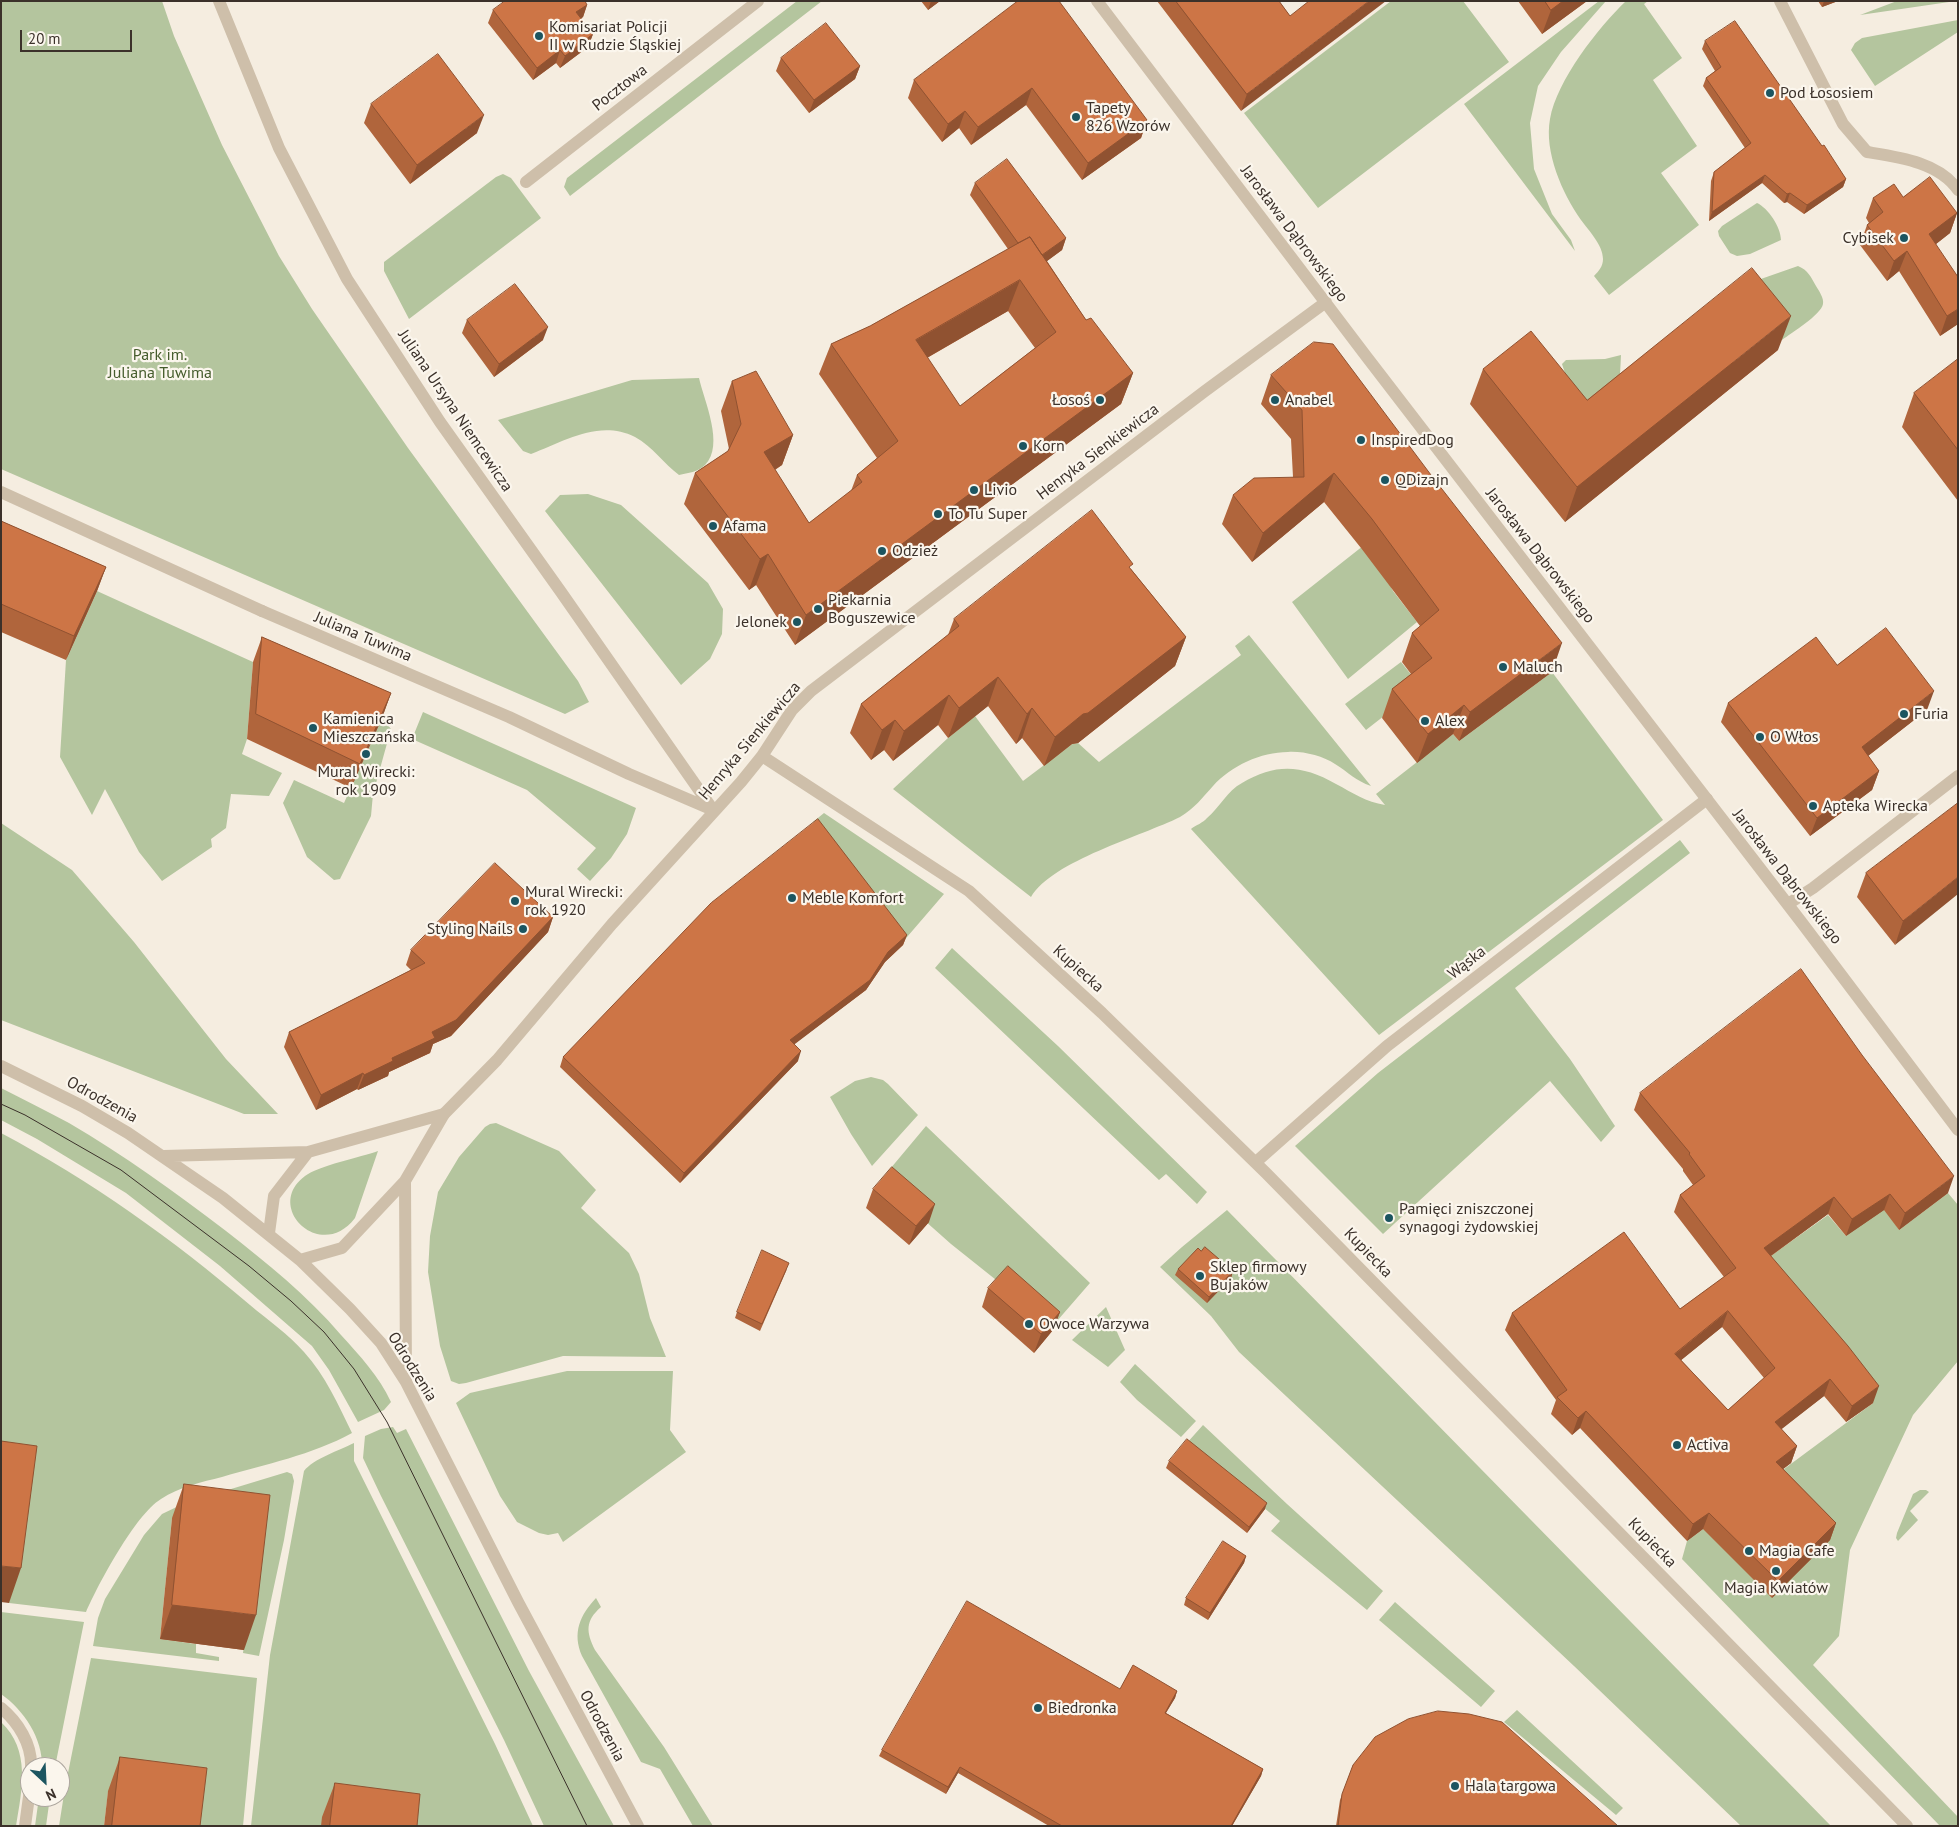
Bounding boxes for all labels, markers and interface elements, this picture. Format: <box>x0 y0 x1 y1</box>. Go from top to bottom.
place label: Komisariat Policji II w Rudzie Śląskiej <box>549 17 681 55</box>
scale bar <box>22 20 135 52</box>
text: 20 m <box>28 29 61 48</box>
marker: Komisariat Policji II w Rudzie Śląskiej <box>533 30 545 42</box>
street label: Pocztowa <box>589 61 651 115</box>
place label: Pod Łososiem <box>1780 83 1873 103</box>
marker: Pod Łososiem <box>1764 87 1776 99</box>
place label: Tapety 826 Wzorów <box>1086 98 1170 136</box>
marker: Tapety 826 Wzorów <box>1070 111 1082 123</box>
street label: Jarosława Dąbrowskiego <box>1236 162 1352 306</box>
place label: Cybisek <box>1843 228 1894 248</box>
marker: Cybisek <box>1898 232 1910 244</box>
street label: Juliana Ursyna Niemcewicza <box>394 326 516 496</box>
park label: Park im. Juliana Tuwima <box>108 345 212 383</box>
place label: Łosoś <box>1052 390 1090 410</box>
place label: Anabel <box>1285 390 1332 410</box>
marker: Łosoś <box>1094 394 1106 406</box>
marker: Anabel <box>1269 394 1281 406</box>
street label: Henryka Sienkiewicza <box>1033 400 1163 504</box>
place label: InspiredDog <box>1371 430 1454 450</box>
marker: InspiredDog <box>1355 434 1367 446</box>
place label: Korn <box>1033 436 1065 456</box>
marker: Korn <box>1017 440 1029 452</box>
place label: QDizajn <box>1395 470 1449 490</box>
marker: QDizajn <box>1379 474 1391 486</box>
place label: Livio <box>984 480 1017 500</box>
marker: Livio <box>968 484 980 496</box>
street label: Jarosława Dąbrowskiego <box>1481 485 1599 627</box>
place label: To Tu Super <box>948 504 1027 524</box>
marker: To Tu Super <box>932 508 944 520</box>
place label: Afama <box>723 516 766 536</box>
marker: Afama <box>707 520 719 532</box>
place label: Odzież <box>892 541 938 561</box>
marker: Odzież <box>876 545 888 557</box>
place label: Piekarnia Boguszewice <box>828 590 916 628</box>
marker: Piekarnia Boguszewice <box>812 603 824 615</box>
street label: Juliana Tuwima <box>311 608 415 666</box>
place label: Jelonek <box>736 612 787 632</box>
marker: Jelonek <box>791 616 803 628</box>
place label: Maluch <box>1513 657 1563 677</box>
marker: Maluch <box>1497 661 1509 673</box>
street label: Henryka Sienkiewicza <box>695 678 805 804</box>
place label: Furia <box>1914 704 1949 724</box>
marker: Furia <box>1898 708 1910 720</box>
place label: Kamienica Mieszczańska <box>323 709 415 747</box>
place label: Alex <box>1435 711 1465 731</box>
marker: Alex <box>1419 715 1431 727</box>
marker: Kamienica Mieszczańska <box>307 722 319 734</box>
place label: O Włos <box>1770 727 1818 747</box>
marker: O Włos <box>1754 731 1766 743</box>
marker: Mural Wirecki: rok 1909 <box>360 748 372 760</box>
place label: Mural Wirecki: rok 1909 <box>317 762 415 800</box>
place label: Apteka Wirecka <box>1823 796 1928 816</box>
marker: Apteka Wirecka <box>1807 800 1819 812</box>
street label: Jarosława Dąbrowskiego <box>1728 806 1846 948</box>
place label: Mural Wirecki: rok 1920 <box>525 882 622 920</box>
place label: Meble Komfort <box>802 888 904 908</box>
marker: Meble Komfort <box>786 892 798 904</box>
marker: Mural Wirecki: rok 1920 <box>509 895 521 907</box>
place label: Styling Nails <box>427 919 513 939</box>
marker: Styling Nails <box>517 923 529 935</box>
street label: Kupiecka <box>1049 941 1107 997</box>
street label: Wąska <box>1444 942 1490 984</box>
street label: Odrodzenia <box>63 1073 141 1127</box>
place label: Pamięci zniszczonej synagogi żydowskiej <box>1399 1199 1539 1237</box>
marker: Pamięci zniszczonej synagogi żydowskiej <box>1383 1212 1395 1224</box>
street label: Kupiecka <box>1340 1224 1396 1282</box>
place label: Sklep firmowy Bujaków <box>1210 1257 1307 1295</box>
marker: Sklep firmowy Bujaków <box>1194 1270 1206 1282</box>
place label: Owoce Warzywa <box>1039 1314 1150 1334</box>
marker: Owoce Warzywa <box>1023 1318 1035 1330</box>
street label: Odrodzenia <box>383 1329 441 1405</box>
place label: Activa <box>1687 1435 1729 1455</box>
marker: Activa <box>1671 1439 1683 1451</box>
street label: Kupiecka <box>1624 1514 1680 1572</box>
place label: Magia Cafe <box>1759 1541 1835 1561</box>
marker: Magia Cafe <box>1743 1545 1755 1557</box>
marker: Magia Kwiatów <box>1770 1565 1782 1577</box>
place label: Magia Kwiatów <box>1724 1578 1828 1598</box>
street label: Odrodzenia <box>575 1687 629 1765</box>
place label: Biedronka <box>1048 1698 1117 1718</box>
marker: Biedronka <box>1032 1702 1044 1714</box>
north arrow <box>20 1757 70 1807</box>
place label: Hala targowa <box>1465 1776 1556 1796</box>
marker: Hala targowa <box>1449 1780 1461 1792</box>
text: N <box>43 1785 59 1805</box>

